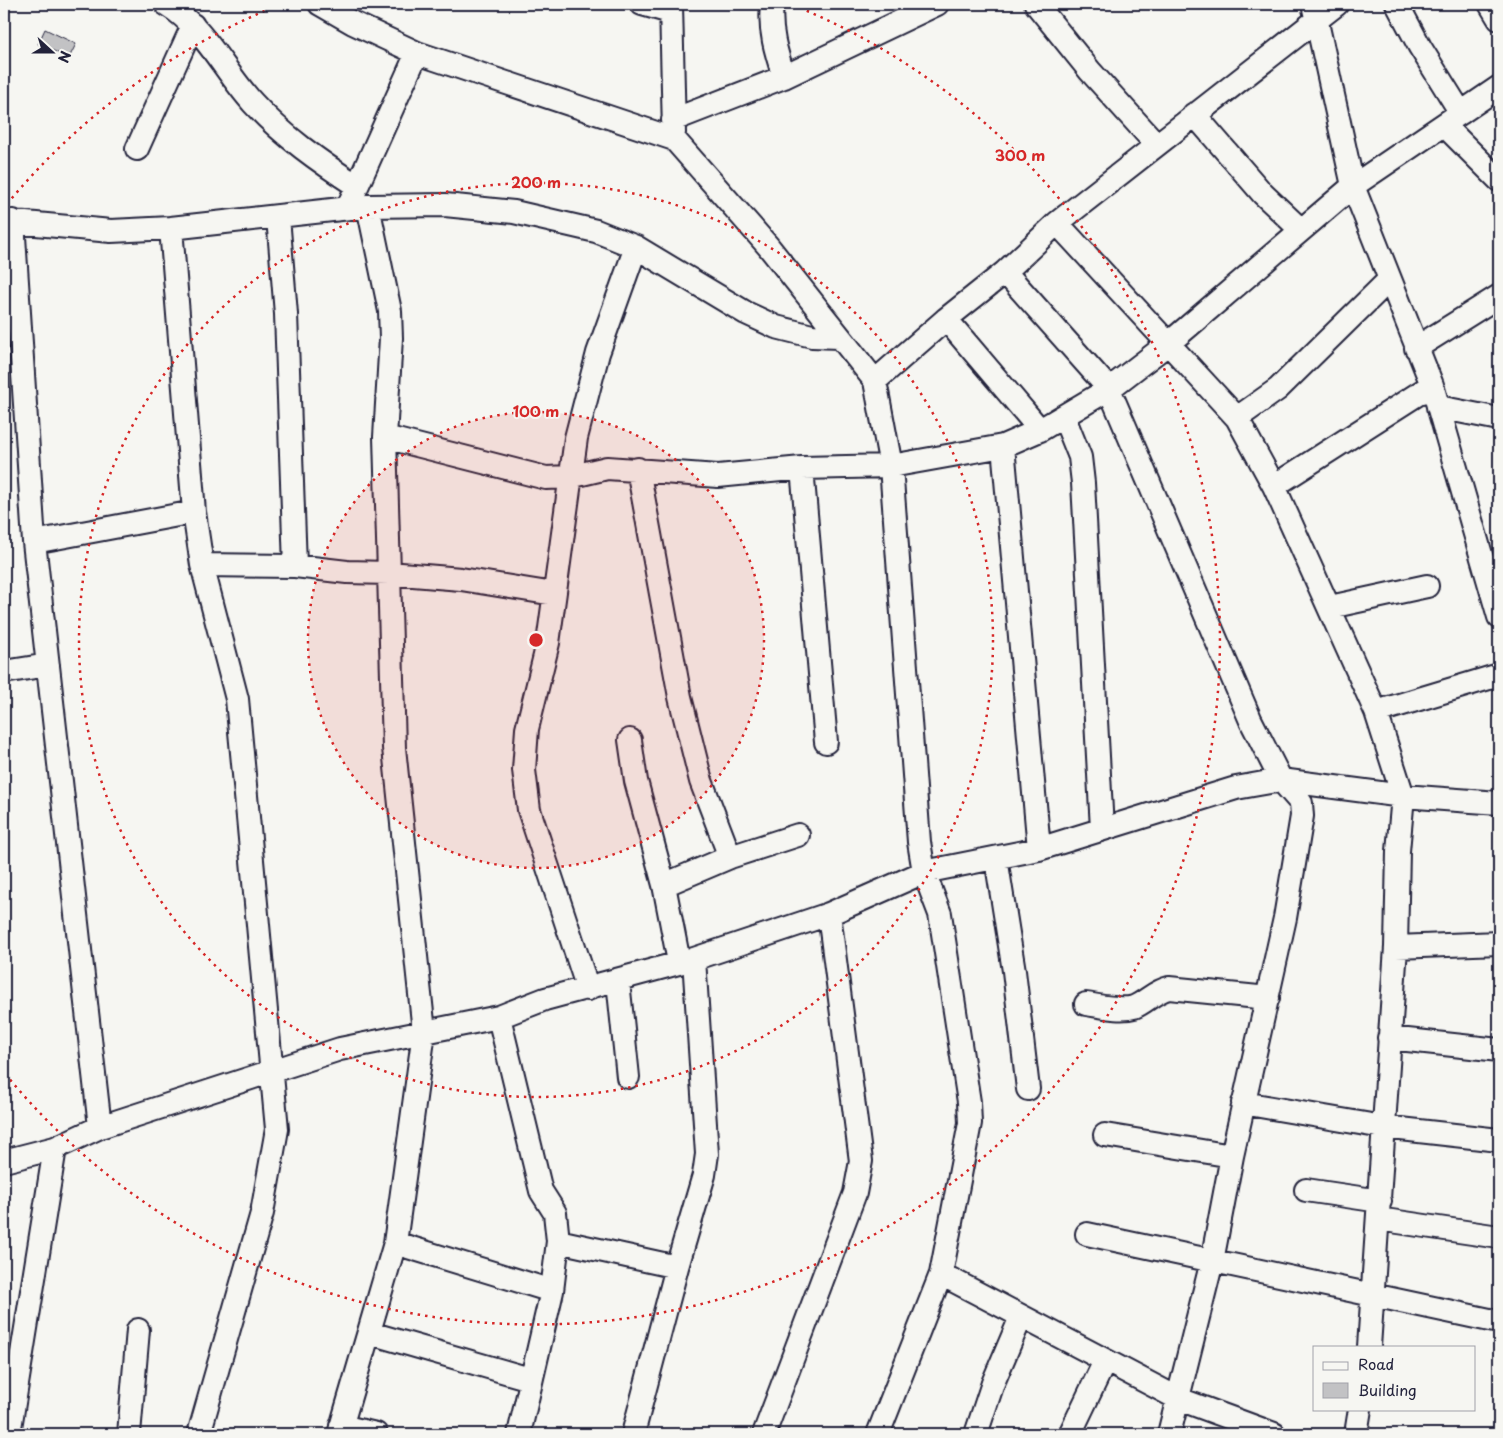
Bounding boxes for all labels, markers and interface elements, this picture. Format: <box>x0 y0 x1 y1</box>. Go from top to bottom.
north arrow <box>28 28 78 78</box>
text: N <box>53 48 76 66</box>
text: 300 m <box>995 143 1045 166</box>
text: 200 m <box>511 170 561 193</box>
text: 100 m <box>513 399 559 422</box>
centre of rings <box>527 631 545 649</box>
legend <box>1313 1346 1476 1410</box>
text: Road <box>1358 1352 1394 1375</box>
text: Building <box>1358 1378 1417 1401</box>

